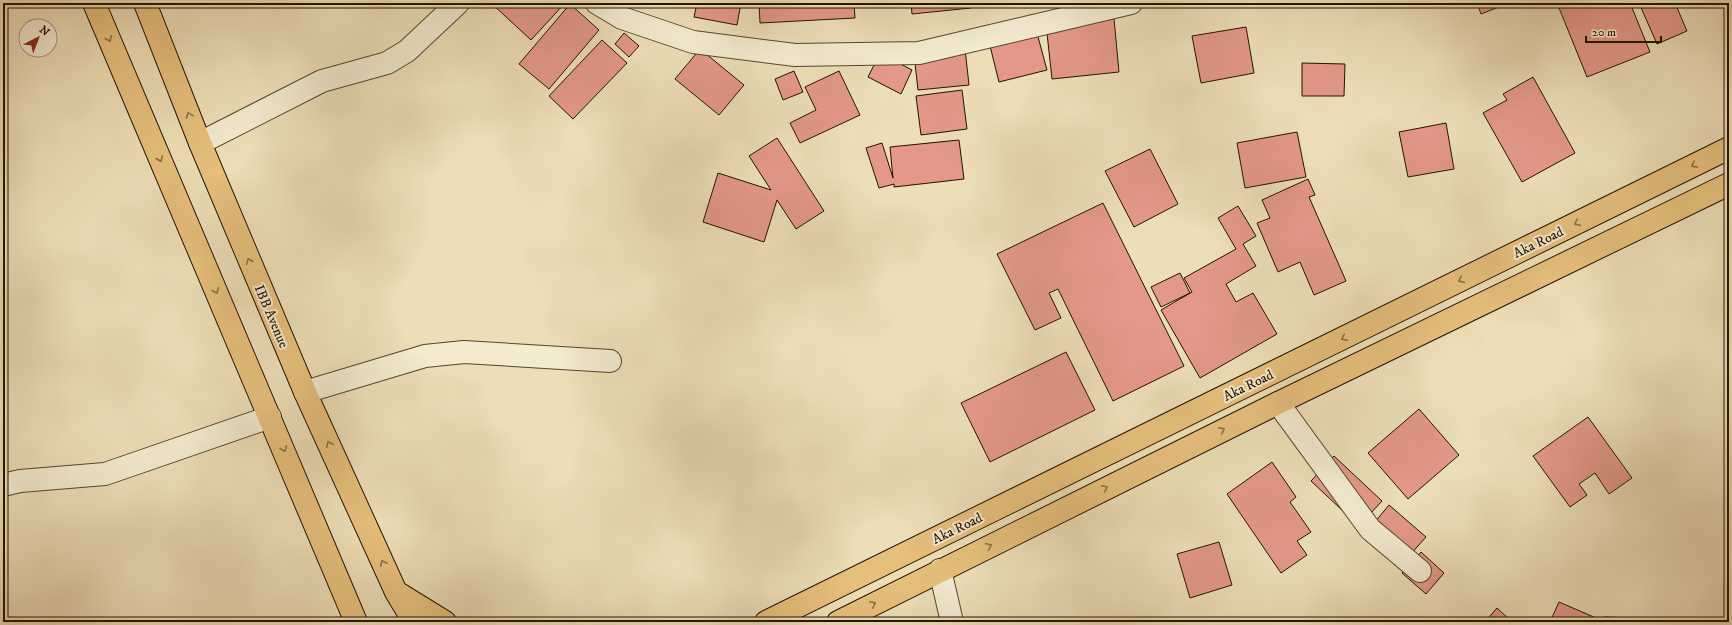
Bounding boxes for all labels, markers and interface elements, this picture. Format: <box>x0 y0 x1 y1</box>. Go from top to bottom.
north arrow <box>18 18 58 58</box>
scale bar <box>1586 18 1661 44</box>
text: N <box>36 23 52 40</box>
text: 20 m <box>1592 25 1616 40</box>
one-way arrow <box>105 35 113 42</box>
one-way arrow <box>185 111 193 118</box>
one-way arrow <box>155 155 163 162</box>
one-way arrow <box>1691 161 1698 168</box>
one-way arrow <box>1574 218 1582 226</box>
street label: Aka Road <box>1510 223 1567 263</box>
one-way arrow <box>246 257 254 264</box>
one-way arrow <box>1457 275 1465 283</box>
street label: IBB Avenue <box>250 282 293 351</box>
one-way arrow <box>211 287 219 295</box>
one-way arrow <box>1341 333 1348 341</box>
street label: Aka Road <box>1220 366 1277 406</box>
one-way arrow <box>1218 427 1225 435</box>
one-way arrow <box>326 441 334 449</box>
one-way arrow <box>279 445 287 453</box>
one-way arrow <box>1101 485 1109 493</box>
street label: Aka Road <box>929 509 986 549</box>
one-way arrow <box>985 543 992 551</box>
one-way arrow <box>380 559 388 567</box>
one-way arrow <box>869 601 876 609</box>

